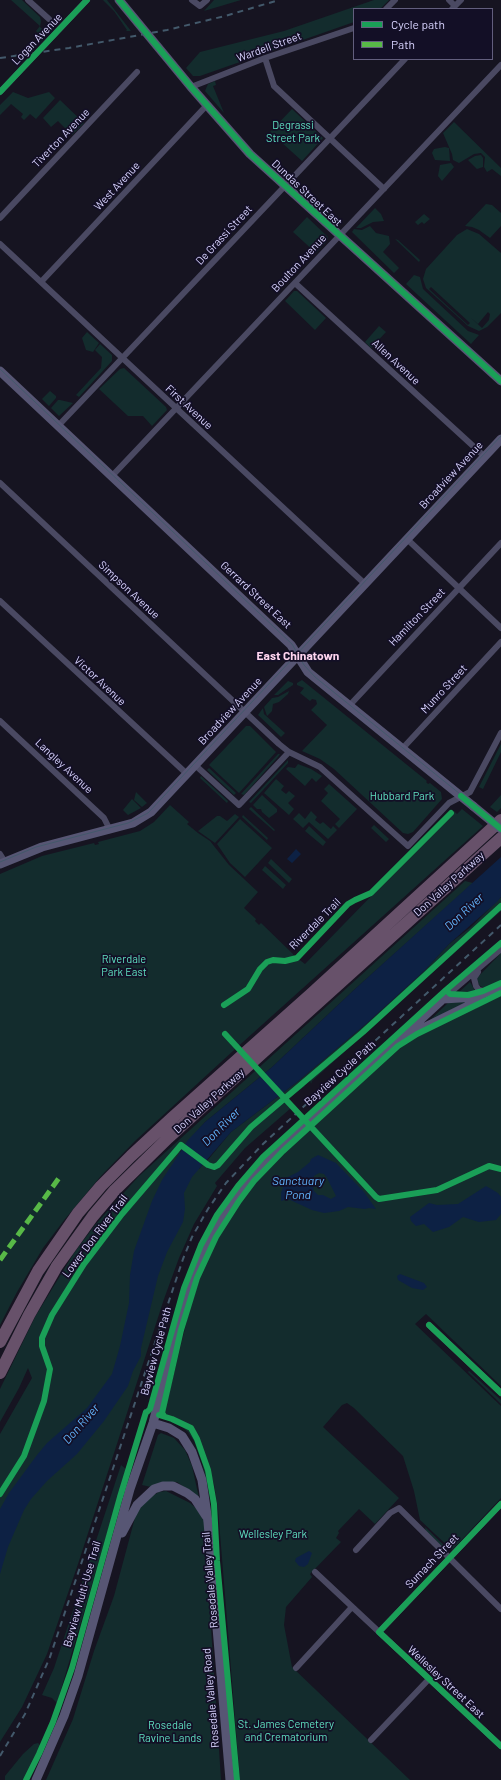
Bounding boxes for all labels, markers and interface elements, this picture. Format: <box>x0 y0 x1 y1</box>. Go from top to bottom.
legend <box>353 8 493 60</box>
street label: Logan Avenue <box>9 10 65 68</box>
text: Cycle path <box>391 17 445 31</box>
street label: Wardell Street <box>235 29 303 65</box>
text: Path <box>391 37 415 51</box>
street label: Tiverton Avenue <box>30 106 92 170</box>
park label: Degrassi Street Park <box>266 118 320 144</box>
street label: Dundas Street East <box>269 157 345 229</box>
street label: West Avenue <box>91 159 143 213</box>
street label: De Grassi Street <box>193 202 255 268</box>
street label: Boulton Avenue <box>269 231 329 295</box>
street label: Allen Avenue <box>369 336 423 388</box>
street label: First Avenue <box>163 382 215 432</box>
street label: Broadview Avenue <box>416 439 486 511</box>
street label: Simpson Avenue <box>96 558 162 622</box>
street label: Gerrard Street East <box>218 559 294 631</box>
street label: Hamilton Street <box>386 585 448 649</box>
district label: East Chinatown <box>257 649 339 663</box>
street label: Victor Avenue <box>71 654 129 708</box>
street label: Munro Street <box>418 662 470 716</box>
street label: Broadview Avenue <box>195 675 265 747</box>
street label: Langley Avenue <box>32 736 96 796</box>
park label: Hubbard Park <box>370 789 434 803</box>
street label: Don Valley Parkway <box>411 849 487 919</box>
water label: Don River <box>442 890 486 934</box>
street label: Riverdale Trail <box>287 896 343 952</box>
park label: Riverdale Park East <box>101 952 147 978</box>
street label: Bayview Cycle Path <box>302 1038 378 1108</box>
street label: Don Valley Parkway <box>171 1066 247 1136</box>
water label: Don River <box>199 1105 243 1149</box>
water label: Sanctuary Pond <box>272 1174 324 1202</box>
street label: Lower Don River Trail <box>60 1192 130 1280</box>
street label: Bayview Cycle Path <box>138 1305 174 1397</box>
water label: Don River <box>60 1401 102 1447</box>
park label: Wellesley Park <box>239 1527 307 1541</box>
street label: Rosedale Valley Trail <box>199 1531 221 1629</box>
street label: Sumach Street <box>403 1531 461 1591</box>
street label: Bayview Multi-Use Trail <box>61 1539 103 1649</box>
street label: Wellesley Street East <box>405 1643 487 1721</box>
street label: Rosedale Valley Road <box>200 1648 222 1748</box>
park label: St. James Cemetery and Crematorium <box>238 1717 334 1743</box>
park label: Rosedale Ravine Lands <box>138 1718 202 1744</box>

